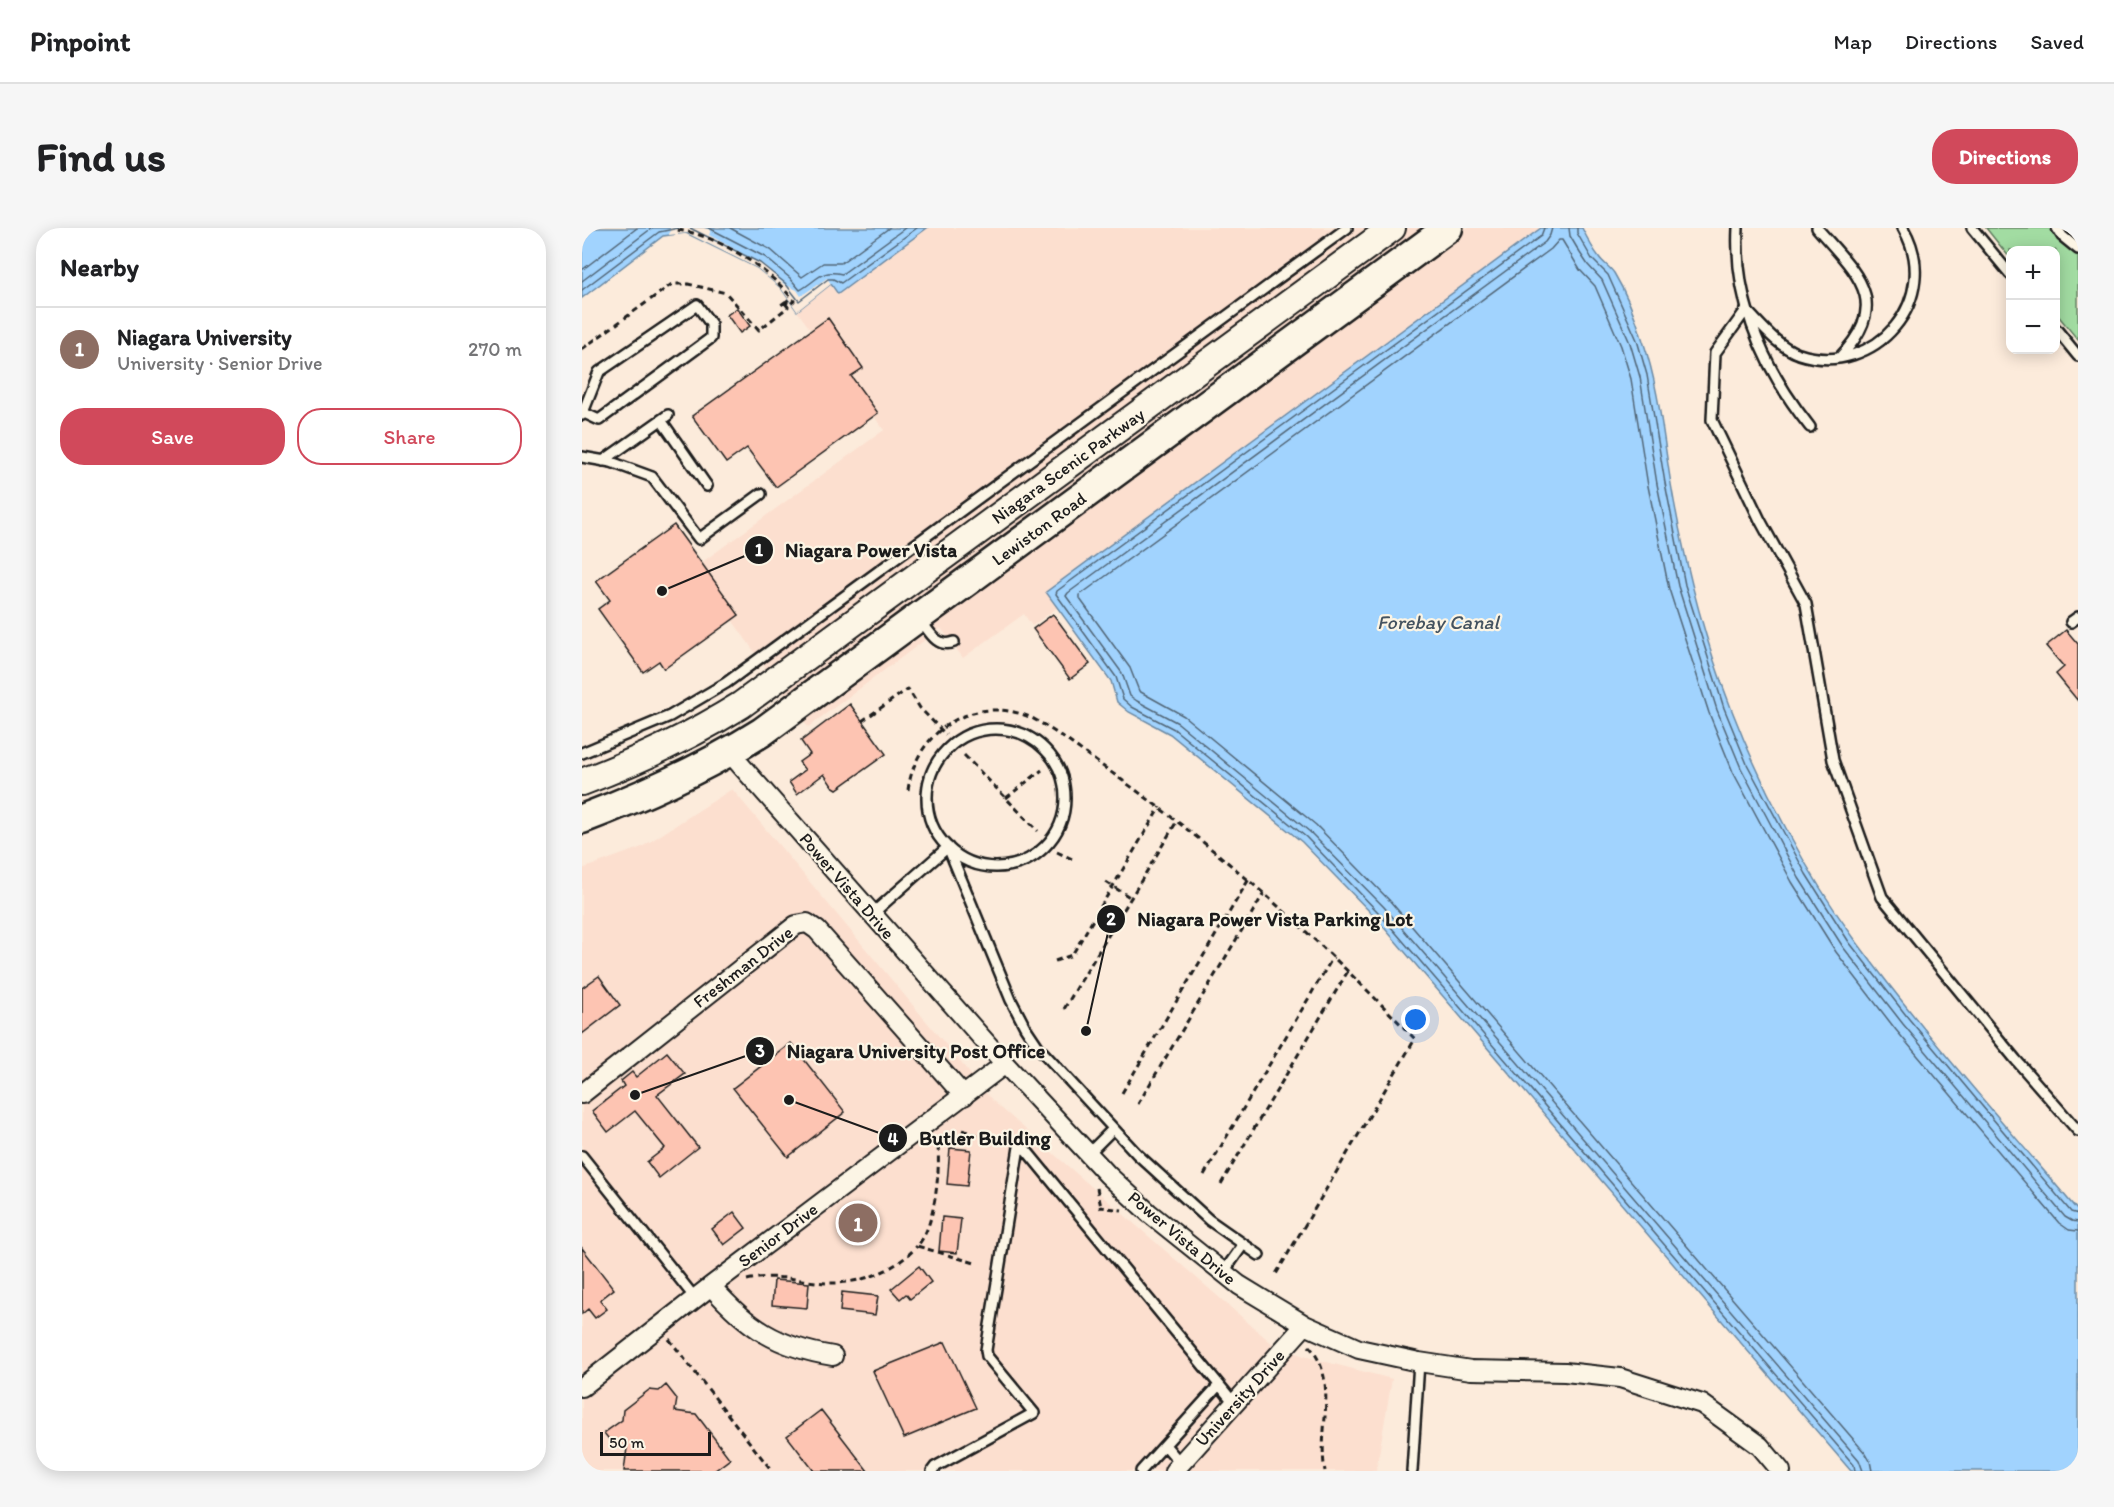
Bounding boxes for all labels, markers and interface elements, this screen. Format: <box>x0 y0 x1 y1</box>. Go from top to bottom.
text: Pinpoint <box>30 24 131 58</box>
text: Map <box>1834 29 1872 54</box>
text: Directions <box>1905 29 1997 54</box>
text: Saved <box>2030 29 2084 54</box>
button: Directions <box>1932 129 2078 184</box>
text: Find us <box>36 131 166 182</box>
map controls <box>2006 246 2060 354</box>
button: + <box>2006 246 2060 300</box>
text: Nearby <box>60 251 139 283</box>
button: − <box>2006 300 2060 354</box>
text: Niagara University <box>117 324 292 351</box>
text: 1 <box>75 337 84 361</box>
text: 270 m <box>468 337 522 361</box>
text: University · Senior Drive <box>117 351 323 375</box>
street label: Niagara Scenic Parkway <box>987 403 1149 529</box>
button: Save <box>60 408 285 465</box>
button: Share <box>297 408 522 465</box>
street label: Lewiston Road <box>988 487 1091 571</box>
callout: Niagara Power Vista <box>744 531 969 569</box>
text: Niagara Power Vista <box>785 538 957 563</box>
text: 1 <box>755 539 764 561</box>
water label: Forebay Canal <box>1377 610 1500 634</box>
street label: Power Vista Drive <box>795 828 899 944</box>
callout: Niagara Power Vista Parking Lot <box>1096 900 1424 938</box>
text: Niagara Power Vista Parking Lot <box>1137 907 1413 932</box>
text: 2 <box>1106 908 1116 930</box>
street label: Freshman Drive <box>689 921 797 1013</box>
your location <box>1401 1005 1430 1034</box>
callout: Niagara University Post Office <box>745 1032 1057 1070</box>
text: Niagara University Post Office <box>787 1039 1046 1064</box>
text: 3 <box>755 1040 765 1062</box>
callout: Butler Building <box>878 1119 1063 1157</box>
text: Butler Building <box>919 1126 1051 1151</box>
text: 4 <box>888 1128 899 1150</box>
street label: Power Vista Drive <box>1123 1186 1241 1290</box>
street label: Senior Drive <box>734 1198 822 1272</box>
pin: 1 <box>838 1200 878 1246</box>
street label: University Drive <box>1191 1345 1289 1451</box>
scale bar <box>600 1429 711 1456</box>
text: 50 m <box>609 1433 644 1452</box>

